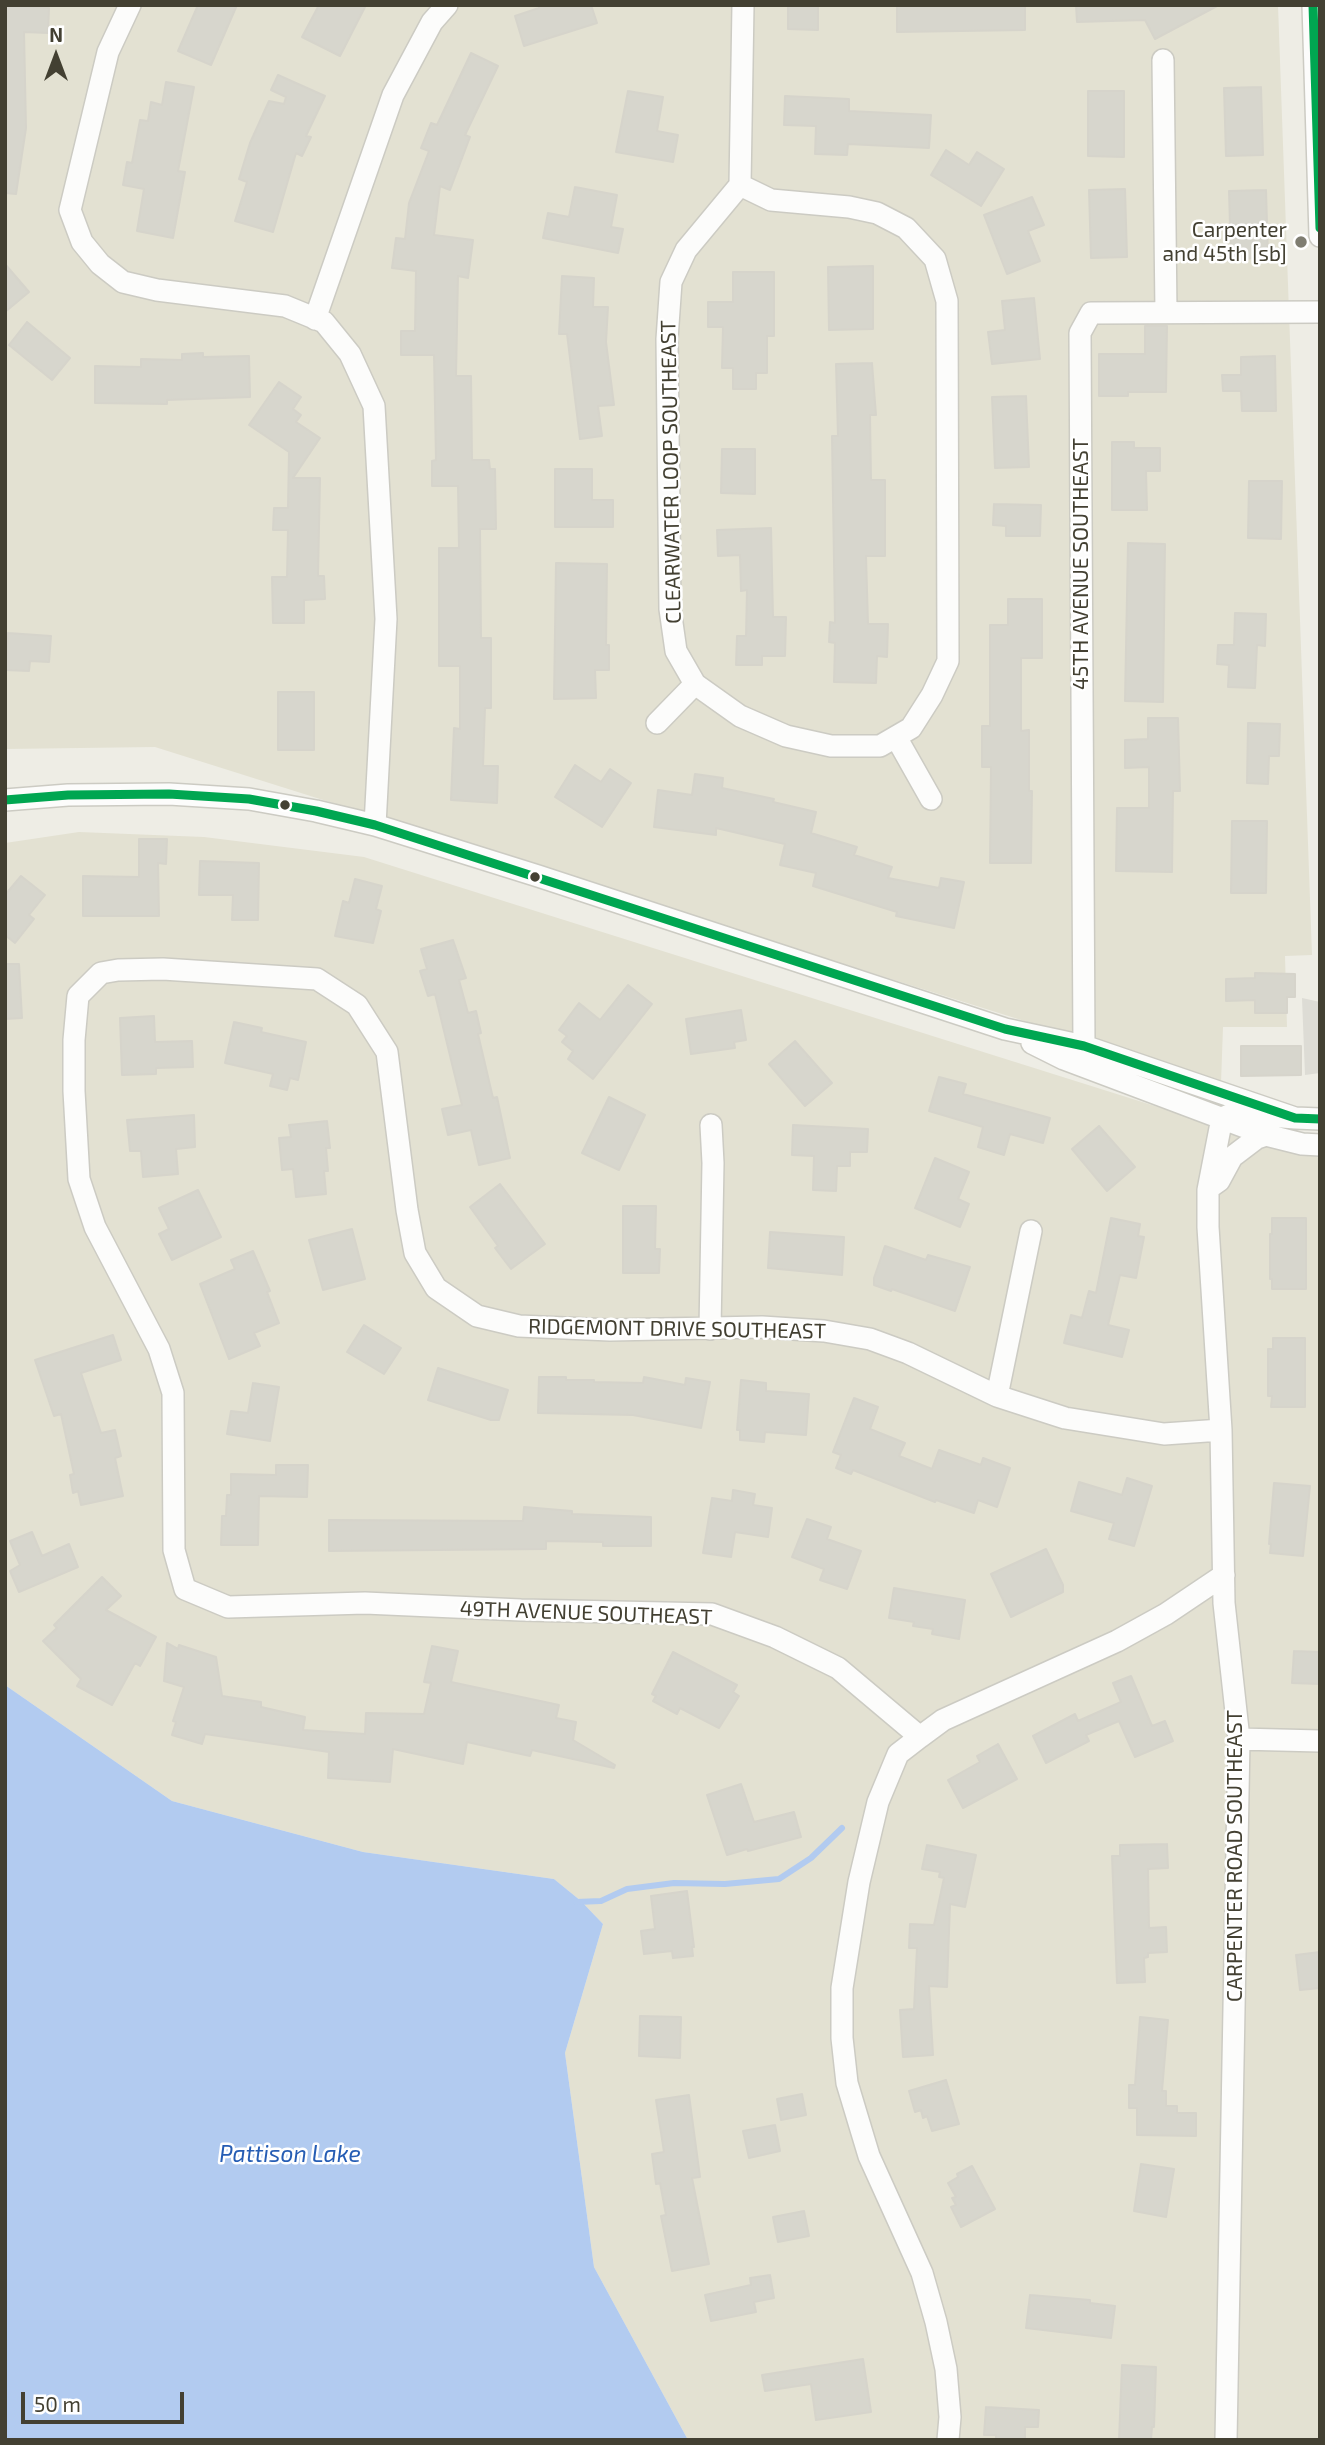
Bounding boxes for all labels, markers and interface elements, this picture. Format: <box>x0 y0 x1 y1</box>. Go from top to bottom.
north arrow <box>21 21 91 91</box>
text: N <box>49 23 63 46</box>
place label: Carpenter and 45th [sb] <box>1163 217 1287 267</box>
marker: Carpenter and 45th [sb] <box>1293 234 1309 250</box>
street label: CLEARWATER LOOP SOUTHEAST <box>656 320 686 624</box>
street label: 45TH AVENUE SOUTHEAST <box>1068 438 1094 690</box>
unlabelled marker <box>278 798 292 812</box>
unlabelled marker <box>528 870 542 884</box>
street label: RIDGEMONT DRIVE SOUTHEAST <box>528 1314 826 1344</box>
street label: 49TH AVENUE SOUTHEAST <box>459 1596 713 1630</box>
street label: CARPENTER ROAD SOUTHEAST <box>1222 1710 1248 2002</box>
water label: Pattison Lake <box>219 2140 361 2168</box>
scale bar <box>24 2378 187 2422</box>
text: 50 m <box>34 2391 81 2416</box>

